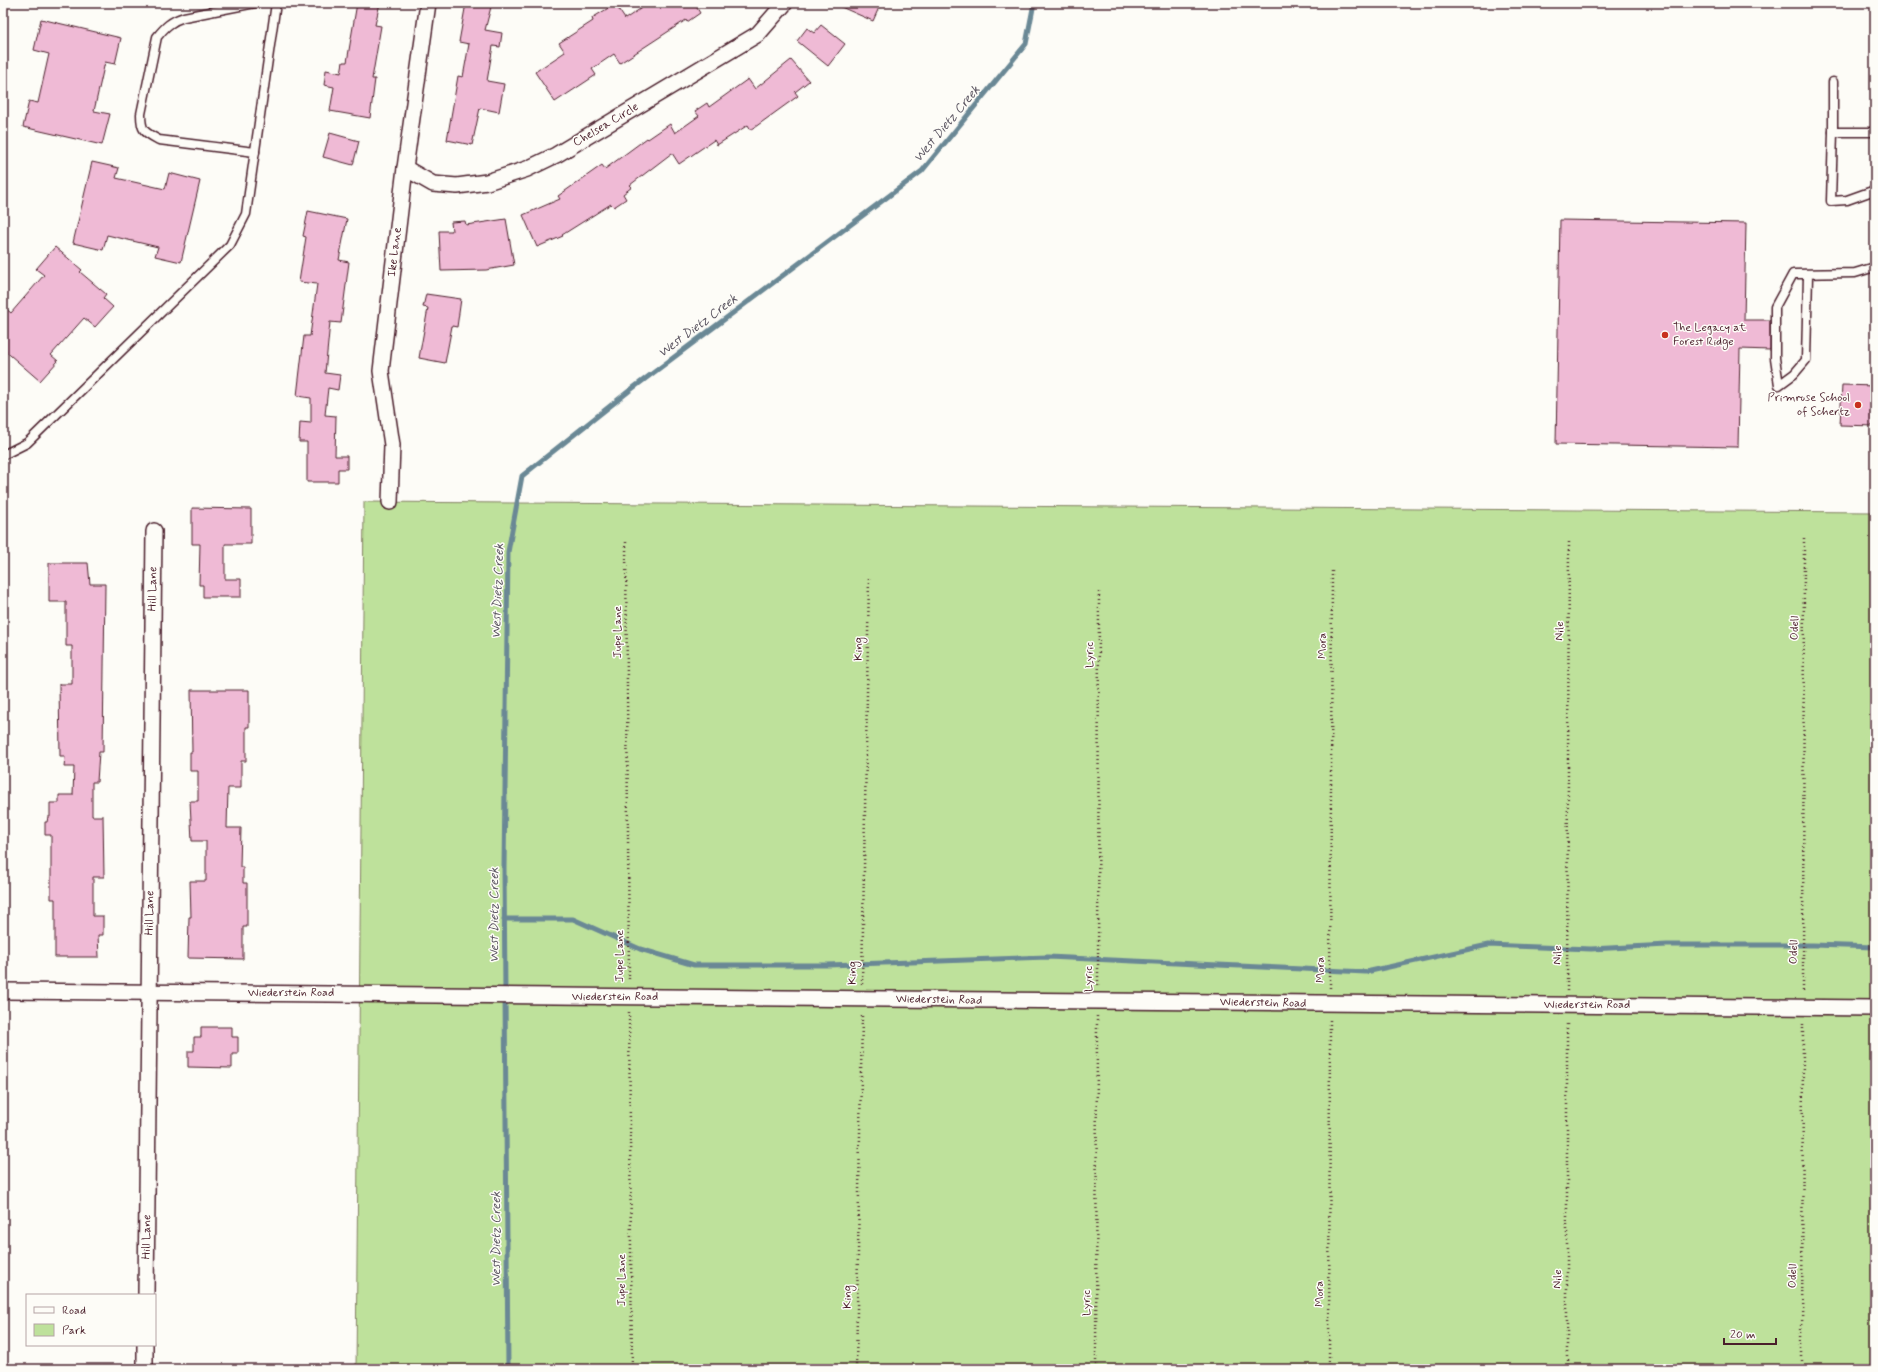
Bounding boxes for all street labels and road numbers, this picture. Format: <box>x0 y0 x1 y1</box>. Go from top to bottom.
street label: Chelsea Circle <box>570 99 642 151</box>
street label: Ike Lane <box>384 226 406 278</box>
street label: Hill Lane <box>145 566 161 612</box>
street label: Jupe Lane <box>610 606 626 658</box>
street label: Odell <box>1787 616 1803 640</box>
street label: Nile <box>1552 621 1568 641</box>
street label: Mora <box>1315 633 1331 659</box>
street label: King <box>851 637 867 661</box>
street label: Lyric <box>1082 642 1098 668</box>
street label: Hill Lane <box>142 890 158 936</box>
street label: Jupe Lane <box>612 930 628 982</box>
street label: Odell <box>1786 940 1802 964</box>
street label: Nile <box>1550 945 1566 965</box>
street label: Mora <box>1313 957 1329 983</box>
street label: King <box>845 961 861 985</box>
street label: Lyric <box>1081 966 1097 992</box>
street label: Wiederstein Road <box>248 985 334 1001</box>
street label: Wiederstein Road <box>572 989 658 1005</box>
street label: Wiederstein Road <box>896 991 982 1009</box>
street label: Wiederstein Road <box>1220 994 1306 1012</box>
street label: Wiederstein Road <box>1544 997 1630 1013</box>
street label: Hill Lane <box>139 1214 155 1260</box>
street label: Jupe Lane <box>614 1254 630 1306</box>
street label: Odell <box>1785 1264 1801 1288</box>
street label: Nile <box>1550 1269 1566 1289</box>
street label: Mora <box>1312 1281 1328 1307</box>
street label: King <box>840 1285 856 1309</box>
street label: Lyric <box>1079 1290 1095 1316</box>

